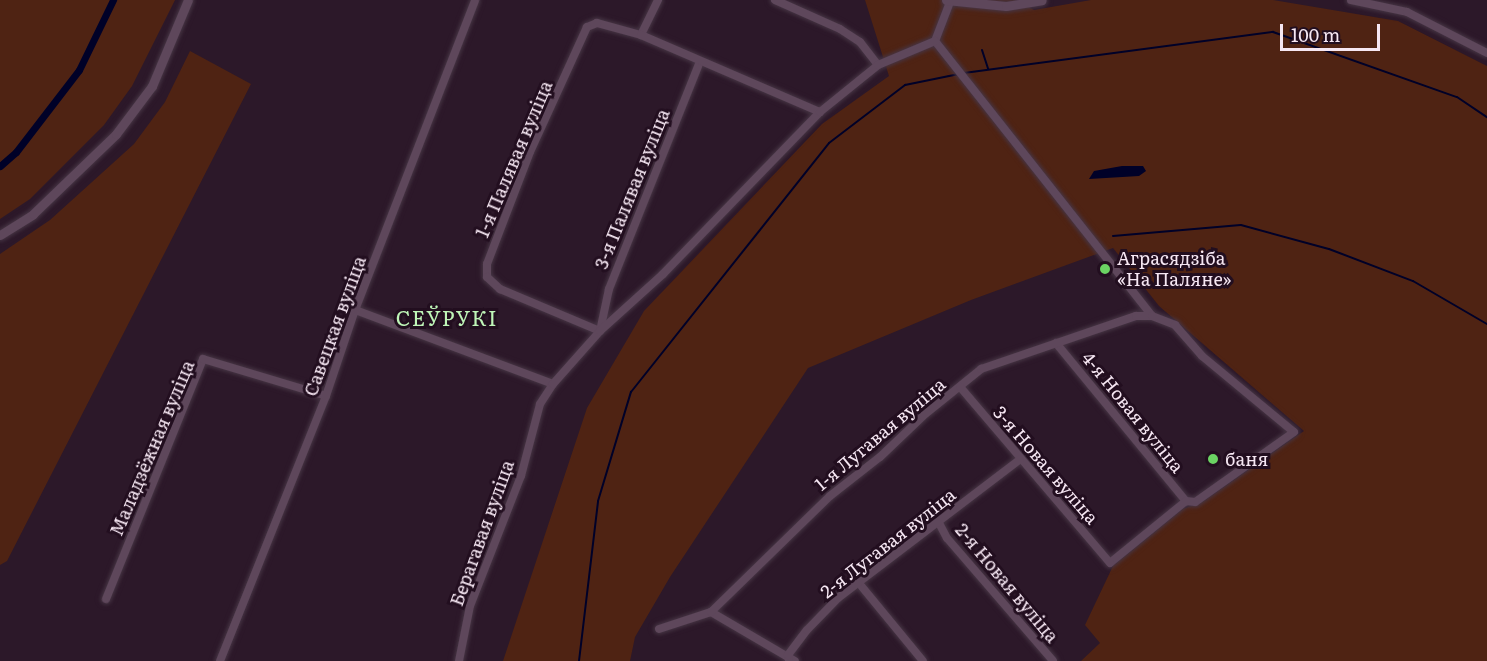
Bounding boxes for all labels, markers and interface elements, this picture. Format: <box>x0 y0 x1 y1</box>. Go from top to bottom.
scale bar <box>1283 12 1384 50</box>
text: 100 m <box>1291 21 1340 48</box>
street label: 1-я Палявая вуліца <box>471 77 557 241</box>
street label: 3-я Палявая вуліца <box>590 106 674 272</box>
place label: Аграсядзіба «На Паляне» <box>1117 248 1232 290</box>
street label: Савецкая вуліца <box>300 253 370 399</box>
marker: Аграсядзіба «На Паляне» <box>1098 262 1112 276</box>
district label: СЕЎРУКІ <box>396 304 498 330</box>
street label: 4-я Новая вуліца <box>1078 347 1188 477</box>
street label: Маладзёжная вуліца <box>105 357 199 539</box>
street label: 1-я Лугавая вуліца <box>810 373 950 495</box>
street label: 3-я Новая вуліца <box>989 402 1103 528</box>
place label: баня <box>1225 448 1268 470</box>
marker: баня <box>1206 452 1220 466</box>
street label: Берагавая вуліца <box>446 457 518 609</box>
street label: 2-я Лугавая вуліца <box>816 484 960 602</box>
street label: 2-я Новая вуліца <box>951 519 1063 647</box>

